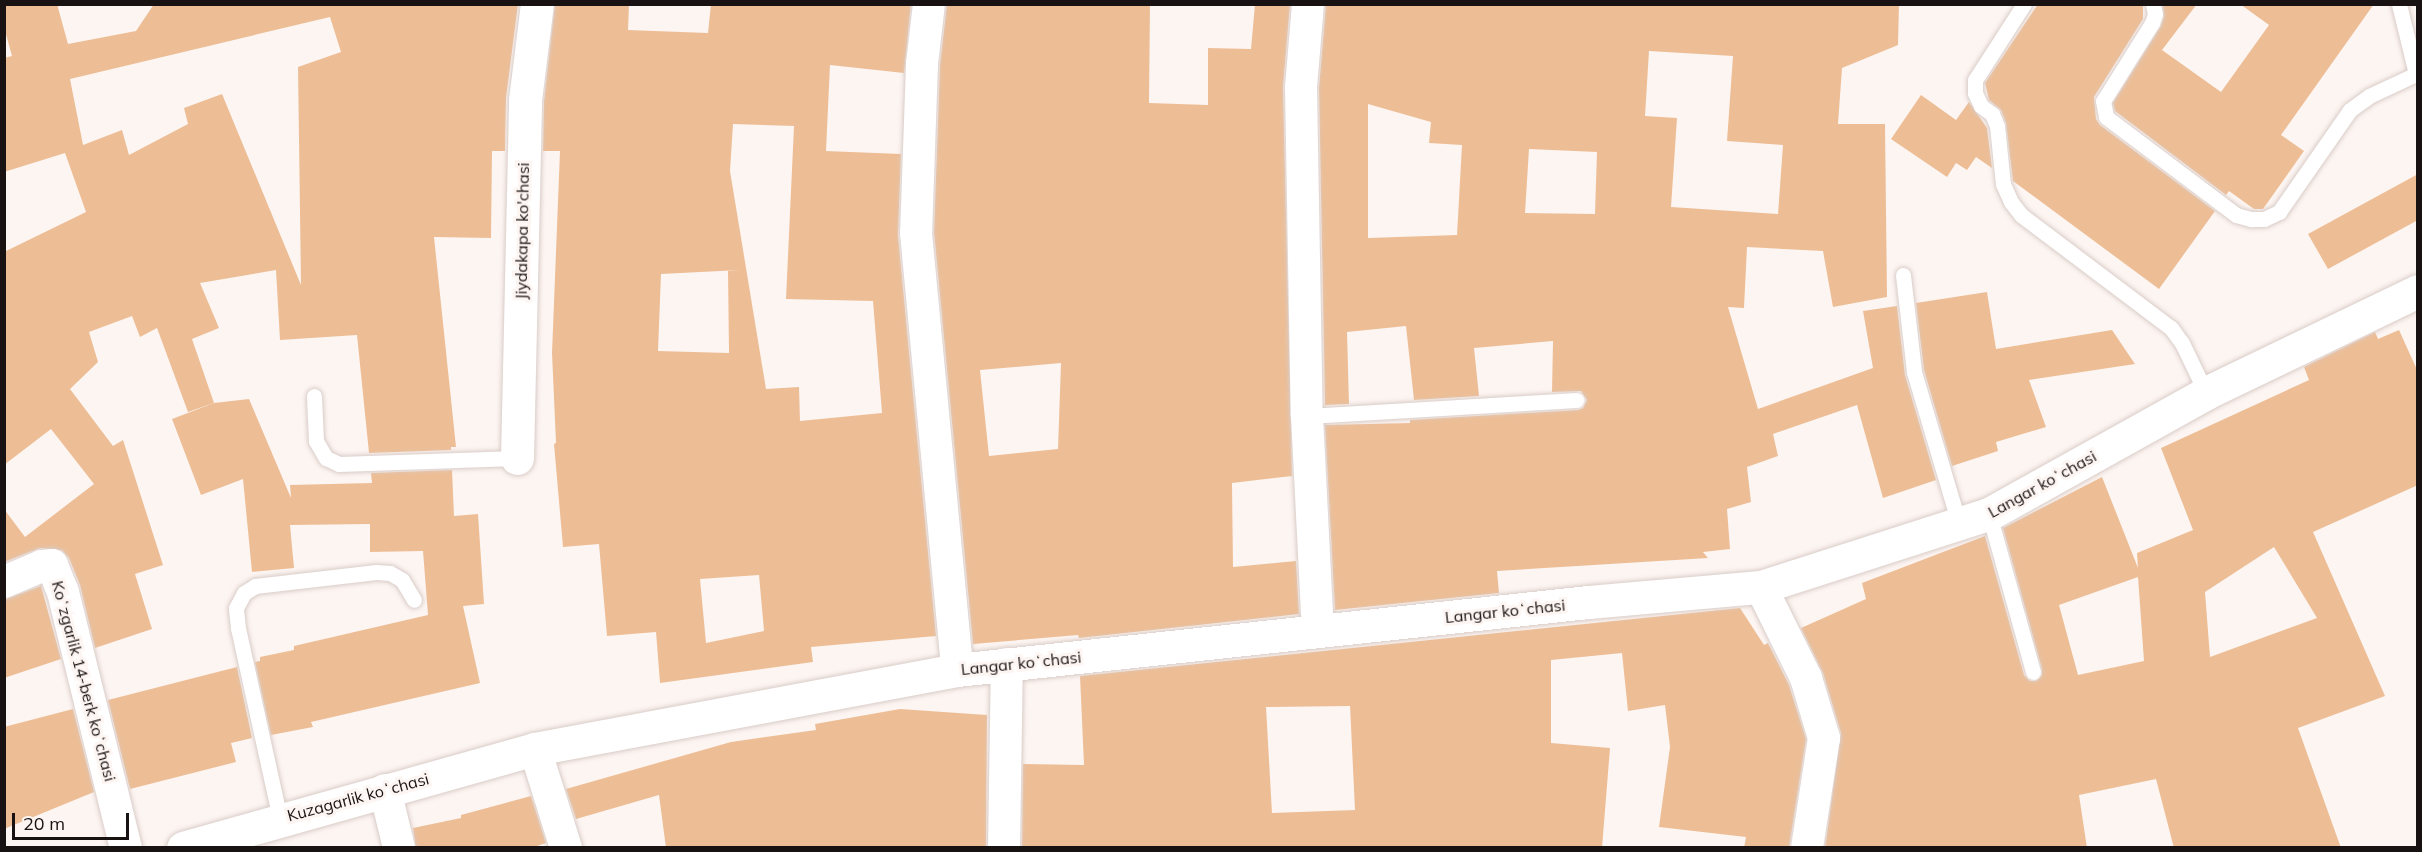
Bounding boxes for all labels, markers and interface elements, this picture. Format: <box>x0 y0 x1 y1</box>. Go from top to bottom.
street label: Jiydakapa ko'chasi <box>511 162 533 300</box>
street label: Langar koʻchasi <box>1985 446 2099 522</box>
street label: Koʻzgarlik 14-berk koʻchasi <box>48 579 120 783</box>
street label: Langar koʻchasi <box>1444 595 1566 627</box>
street label: Langar koʻchasi <box>960 647 1082 679</box>
street label: Kuzagarlik koʻchasi <box>285 769 431 825</box>
scale bar <box>15 801 132 839</box>
text: 20 m <box>23 812 65 835</box>

